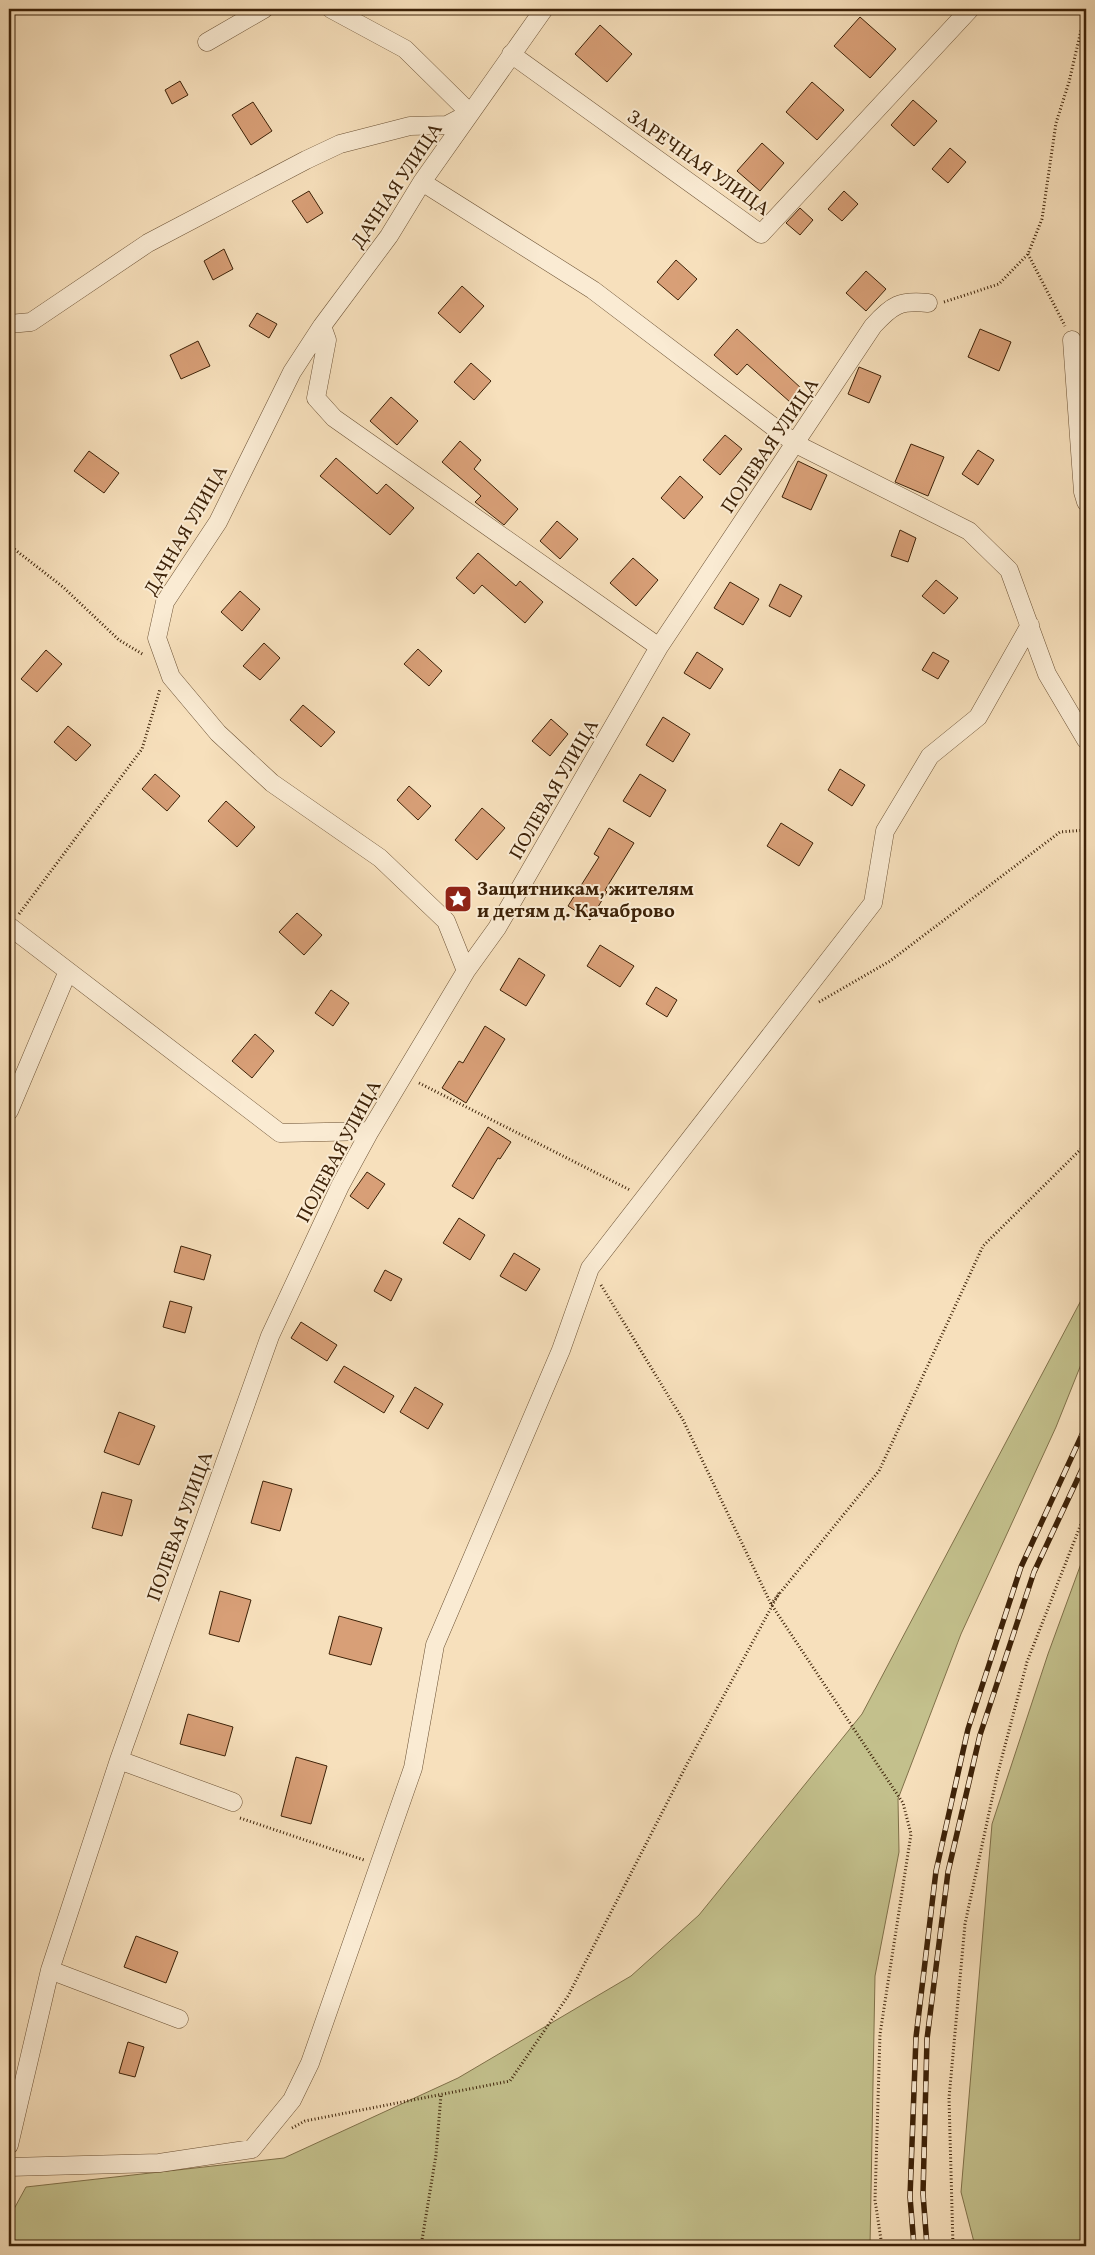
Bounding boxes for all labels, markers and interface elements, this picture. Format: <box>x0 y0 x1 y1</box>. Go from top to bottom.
street label: ЗАРЕЧНАЯ УЛИЦА <box>621 105 774 223</box>
street label: ДАЧНАЯ УЛИЦА <box>346 118 449 254</box>
street label: ПОЛЕВАЯ УЛИЦА <box>716 373 826 519</box>
street label: ДАЧНАЯ УЛИЦА <box>139 461 235 601</box>
street label: ПОЛЕВАЯ УЛИЦА <box>504 715 606 865</box>
place label: Защитникам, жителям и детям д. Качаброво <box>477 877 694 925</box>
place icon: Защитникам, жителям и детям д. Качаброво <box>443 884 473 914</box>
street label: ПОЛЕВАЯ УЛИЦА <box>291 1076 388 1228</box>
street label: ПОЛЕВАЯ УЛИЦА <box>142 1448 220 1605</box>

